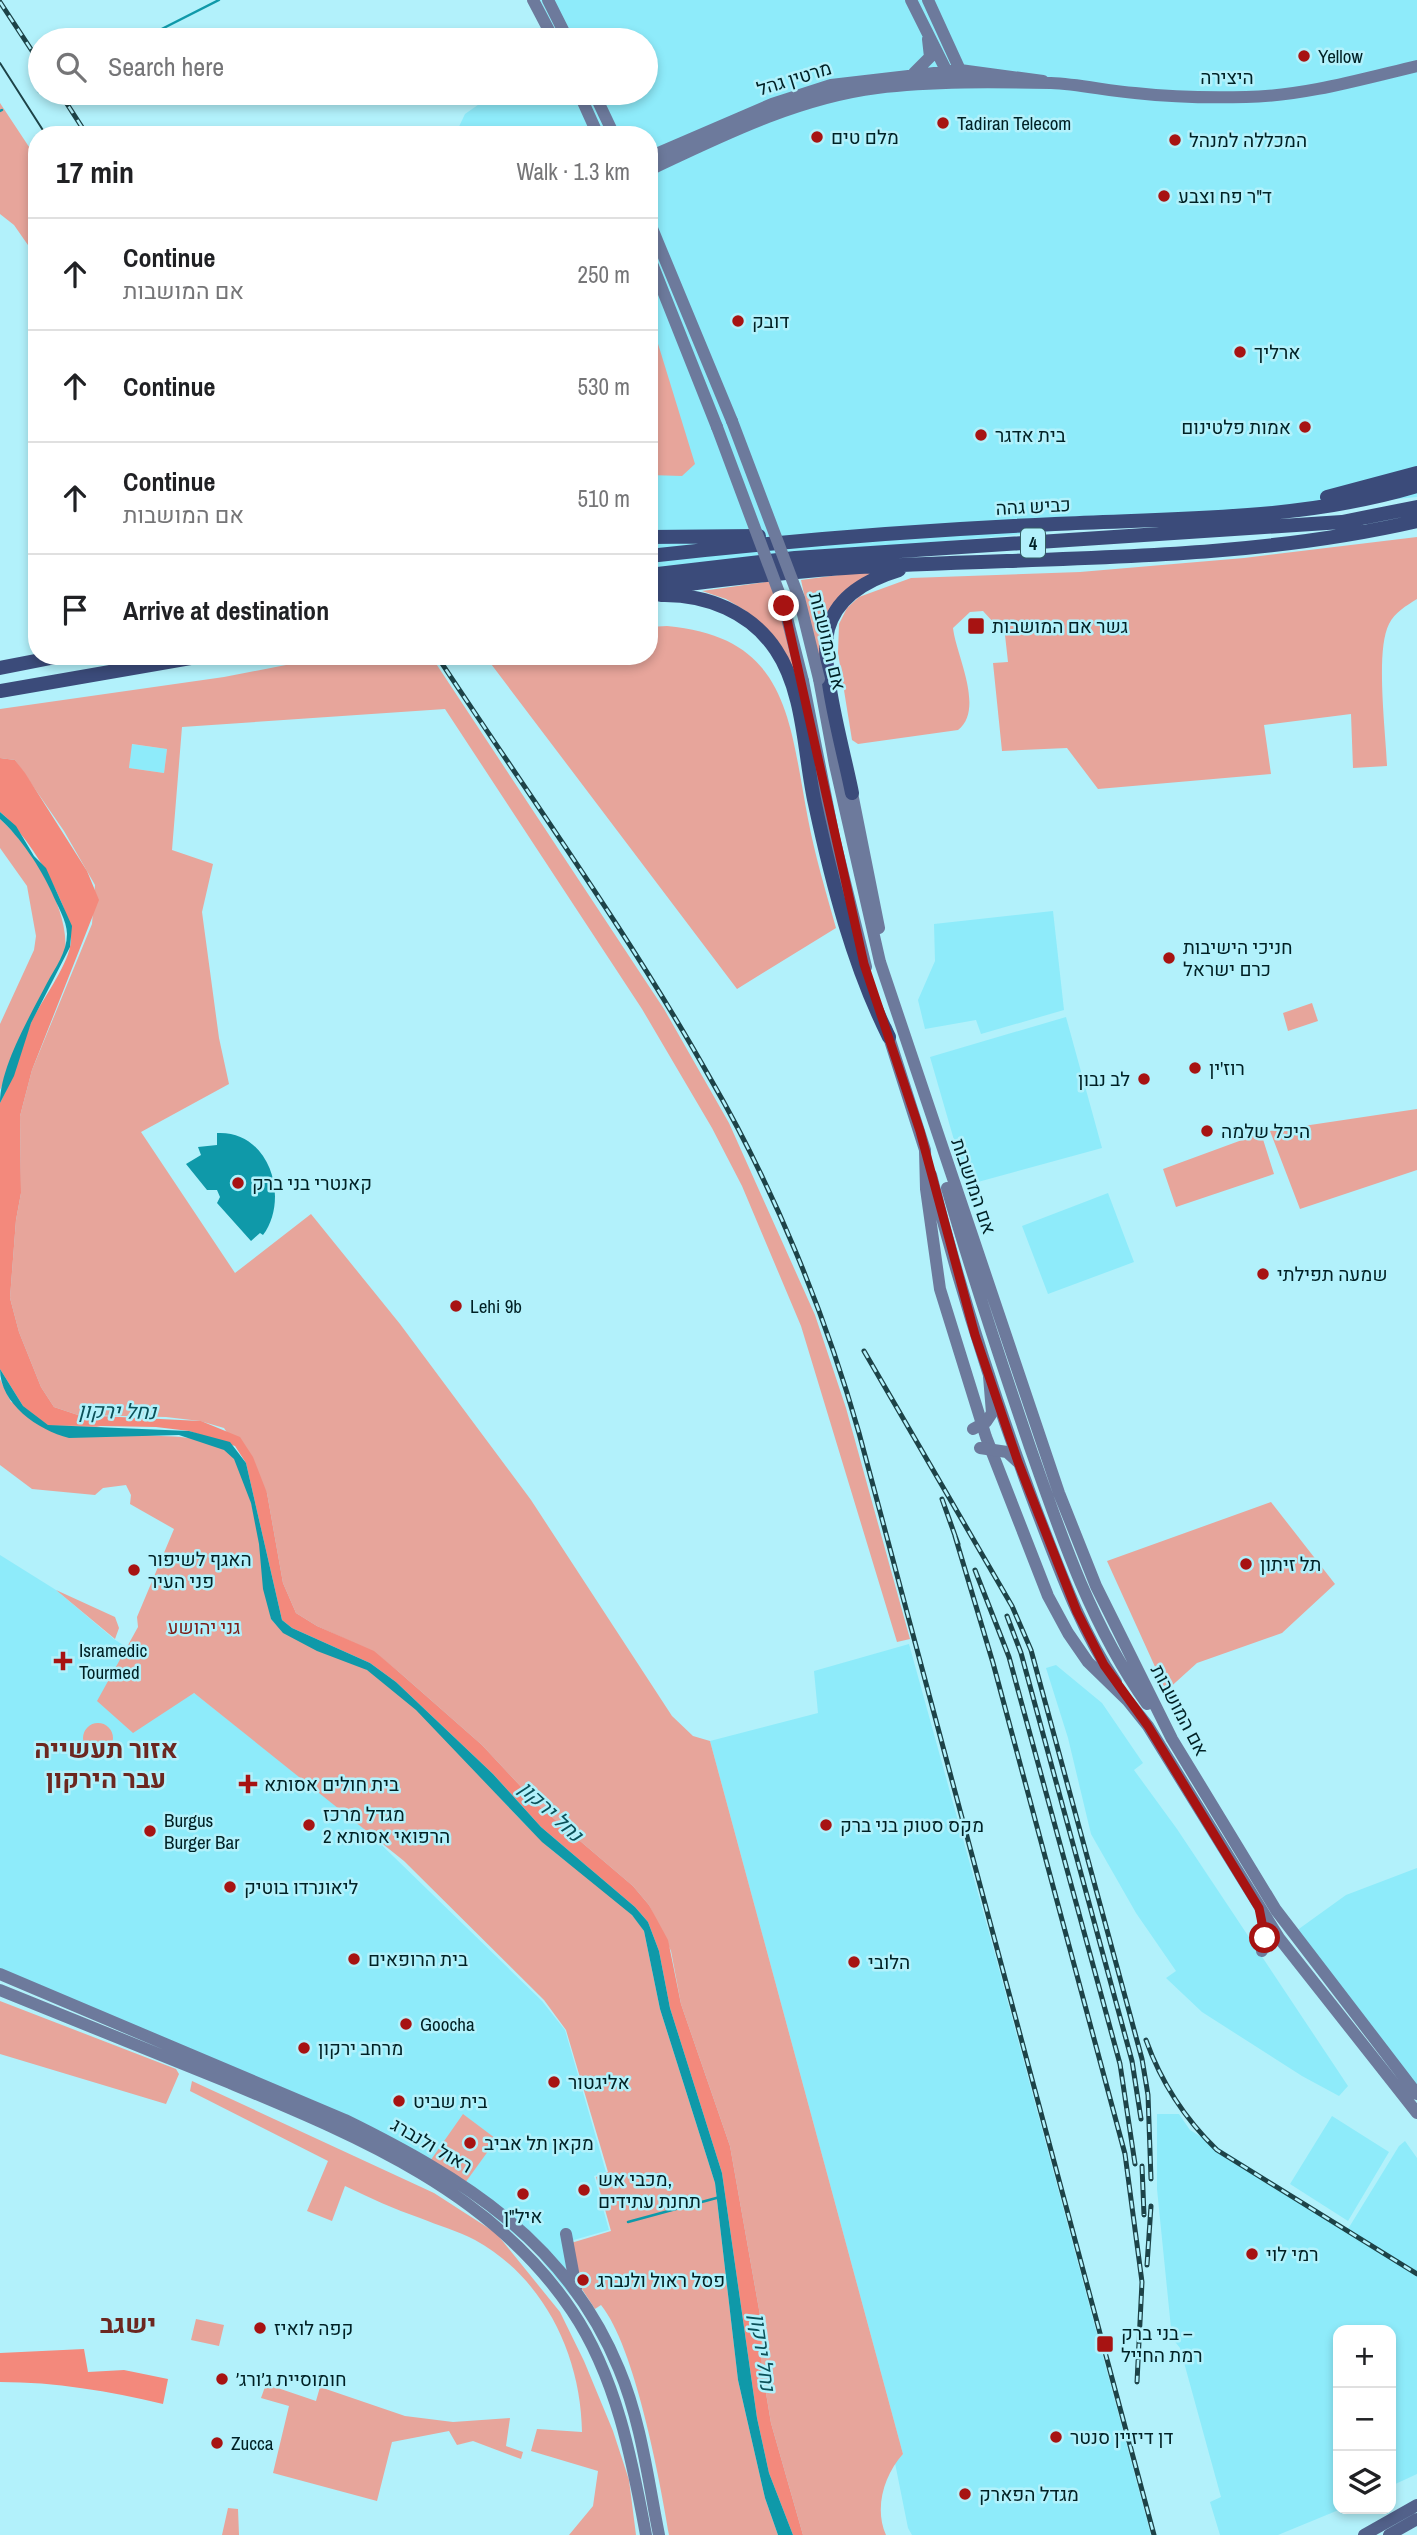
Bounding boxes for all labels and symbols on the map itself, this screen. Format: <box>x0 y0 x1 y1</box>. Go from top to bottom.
place label: Yellow <box>1318 43 1363 69</box>
marker: Yellow <box>1296 48 1312 64</box>
street label: מרטין גהל <box>753 54 835 102</box>
street label: היצירה <box>1200 64 1254 90</box>
place label: Tadiran Telecom <box>957 110 1071 136</box>
marker: Tadiran Telecom <box>935 115 951 131</box>
place label: מלם טים <box>831 124 899 150</box>
place label: המכללה למנהל <box>1189 127 1307 153</box>
marker: מלם טים <box>809 129 825 145</box>
marker: המכללה למנהל <box>1167 132 1183 148</box>
place label: ד"ר פח וצבע <box>1178 183 1272 209</box>
marker: ד"ר פח וצבע <box>1156 188 1172 204</box>
place label: דובק <box>752 308 789 334</box>
marker: דובק <box>730 313 746 329</box>
place label: ארליך <box>1254 339 1300 365</box>
marker: ארליך <box>1232 344 1248 360</box>
place label: אמות פלטינום <box>1181 414 1291 440</box>
marker: אמות פלטינום <box>1297 419 1313 435</box>
place label: בית אדגר <box>995 422 1066 448</box>
marker: בית אדגר <box>973 427 989 443</box>
street label: כביש גהה <box>995 491 1071 521</box>
road number: 4 <box>1021 528 1045 558</box>
street label: אם המושבות <box>803 589 853 693</box>
route end <box>768 590 799 621</box>
place label: גשר אם המושבות <box>992 613 1128 639</box>
marker: גשר אם המושבות <box>966 616 986 636</box>
place label: חניכי הישיבות כרם ישראל <box>1183 934 1293 982</box>
marker: חניכי הישיבות כרם ישראל <box>1161 950 1177 966</box>
place label: רוז'ין <box>1209 1055 1245 1081</box>
marker: רוז'ין <box>1187 1060 1203 1076</box>
place label: לב נבון <box>1078 1066 1130 1092</box>
marker: לב נבון <box>1136 1071 1152 1087</box>
place label: היכל שלמה <box>1221 1118 1310 1144</box>
marker: היכל שלמה <box>1199 1123 1215 1139</box>
street label: אם המושבות <box>945 1134 1003 1238</box>
place label: קאנטרי בני ברק <box>252 1170 372 1196</box>
marker: קאנטרי בני ברק <box>230 1175 246 1191</box>
place label: שמעה תפילתי <box>1277 1261 1388 1287</box>
marker: שמעה תפילתי <box>1255 1266 1271 1282</box>
place label: Lehi 9b <box>470 1293 522 1319</box>
marker: Lehi 9b <box>448 1298 464 1314</box>
water label: נחל ירקון <box>78 1396 158 1426</box>
place label: האגף לשיפור פני העיר <box>148 1546 252 1594</box>
place label: תל זיתון <box>1260 1551 1321 1577</box>
marker: תל זיתון <box>1238 1556 1254 1572</box>
marker: האגף לשיפור פני העיר <box>126 1562 142 1578</box>
park label: גני יהושע <box>168 1614 240 1640</box>
place label: Isramedic Tourmed <box>79 1637 148 1685</box>
marker: Isramedic Tourmed <box>53 1651 73 1671</box>
street label: אם המושבות <box>1145 1660 1215 1760</box>
district label: אזור תעשייה עבר הירקון <box>34 1731 178 1796</box>
place label: בית חולים אסותא <box>264 1771 399 1797</box>
marker: בית חולים אסותא <box>238 1774 258 1794</box>
water label: נחל ירקון <box>513 1774 590 1849</box>
place label: מגדל מרכז הרפואי אסותא 2 <box>323 1801 450 1849</box>
place label: Burgus Burger Bar <box>164 1807 240 1855</box>
place label: מקס סטוק בני ברק <box>840 1812 984 1838</box>
marker: מגדל מרכז הרפואי אסותא 2 <box>301 1817 317 1833</box>
marker: מקס סטוק בני ברק <box>818 1817 834 1833</box>
marker: Burgus Burger Bar <box>142 1823 158 1839</box>
place label: ליאונרדו בוטיק <box>244 1874 358 1900</box>
marker: ליאונרדו בוטיק <box>222 1879 238 1895</box>
route start <box>1249 1922 1280 1953</box>
place label: בית הרופאים <box>368 1946 468 1972</box>
place label: הלובי <box>868 1949 910 1975</box>
marker: בית הרופאים <box>346 1951 362 1967</box>
marker: הלובי <box>846 1954 862 1970</box>
place label: Goocha <box>420 2011 475 2037</box>
marker: Goocha <box>398 2016 414 2032</box>
place label: מרחב ירקון <box>318 2035 403 2061</box>
marker: מרחב ירקון <box>296 2040 312 2056</box>
place label: אליגטור <box>568 2069 630 2095</box>
marker: אליגטור <box>546 2074 562 2090</box>
place label: בית שביט <box>413 2088 488 2114</box>
marker: בית שביט <box>391 2093 407 2109</box>
street label: ראול ולנברג <box>386 2111 478 2179</box>
place label: מקאן תל אביב <box>484 2130 594 2156</box>
marker: מקאן תל אביב <box>462 2135 478 2151</box>
place label: מכבי אש, תחנת עתידים <box>598 2166 701 2214</box>
marker: מכבי אש, תחנת עתידים <box>576 2182 592 2198</box>
marker: איל"ן <box>515 2186 531 2202</box>
place label: איל"ן <box>504 2203 542 2229</box>
place label: רמי לוי <box>1266 2241 1319 2267</box>
marker: רמי לוי <box>1244 2246 1260 2262</box>
place label: פסל ראול ולנברג <box>597 2267 725 2293</box>
marker: פסל ראול ולנברג <box>575 2272 591 2288</box>
district label: ישגב <box>100 2306 156 2341</box>
water label: נחל ירקון <box>743 2311 783 2394</box>
place label: קפה לואיז <box>274 2315 353 2341</box>
marker: קפה לואיז <box>252 2320 268 2336</box>
place label: בני ברק – רמת החייל <box>1121 2320 1203 2368</box>
marker: בני ברק – רמת החייל <box>1095 2334 1115 2354</box>
place label: חומוסיית ג׳ורג׳ <box>236 2366 347 2392</box>
marker: חומוסיית ג׳ורג׳ <box>214 2371 230 2387</box>
place label: דן דיזיין סנטר <box>1070 2424 1173 2450</box>
marker: דן דיזיין סנטר <box>1048 2429 1064 2445</box>
place label: Zucca <box>231 2430 274 2456</box>
marker: Zucca <box>209 2435 225 2451</box>
place label: מגדל הפארק <box>979 2481 1079 2507</box>
marker: מגדל הפארק <box>957 2486 973 2502</box>

